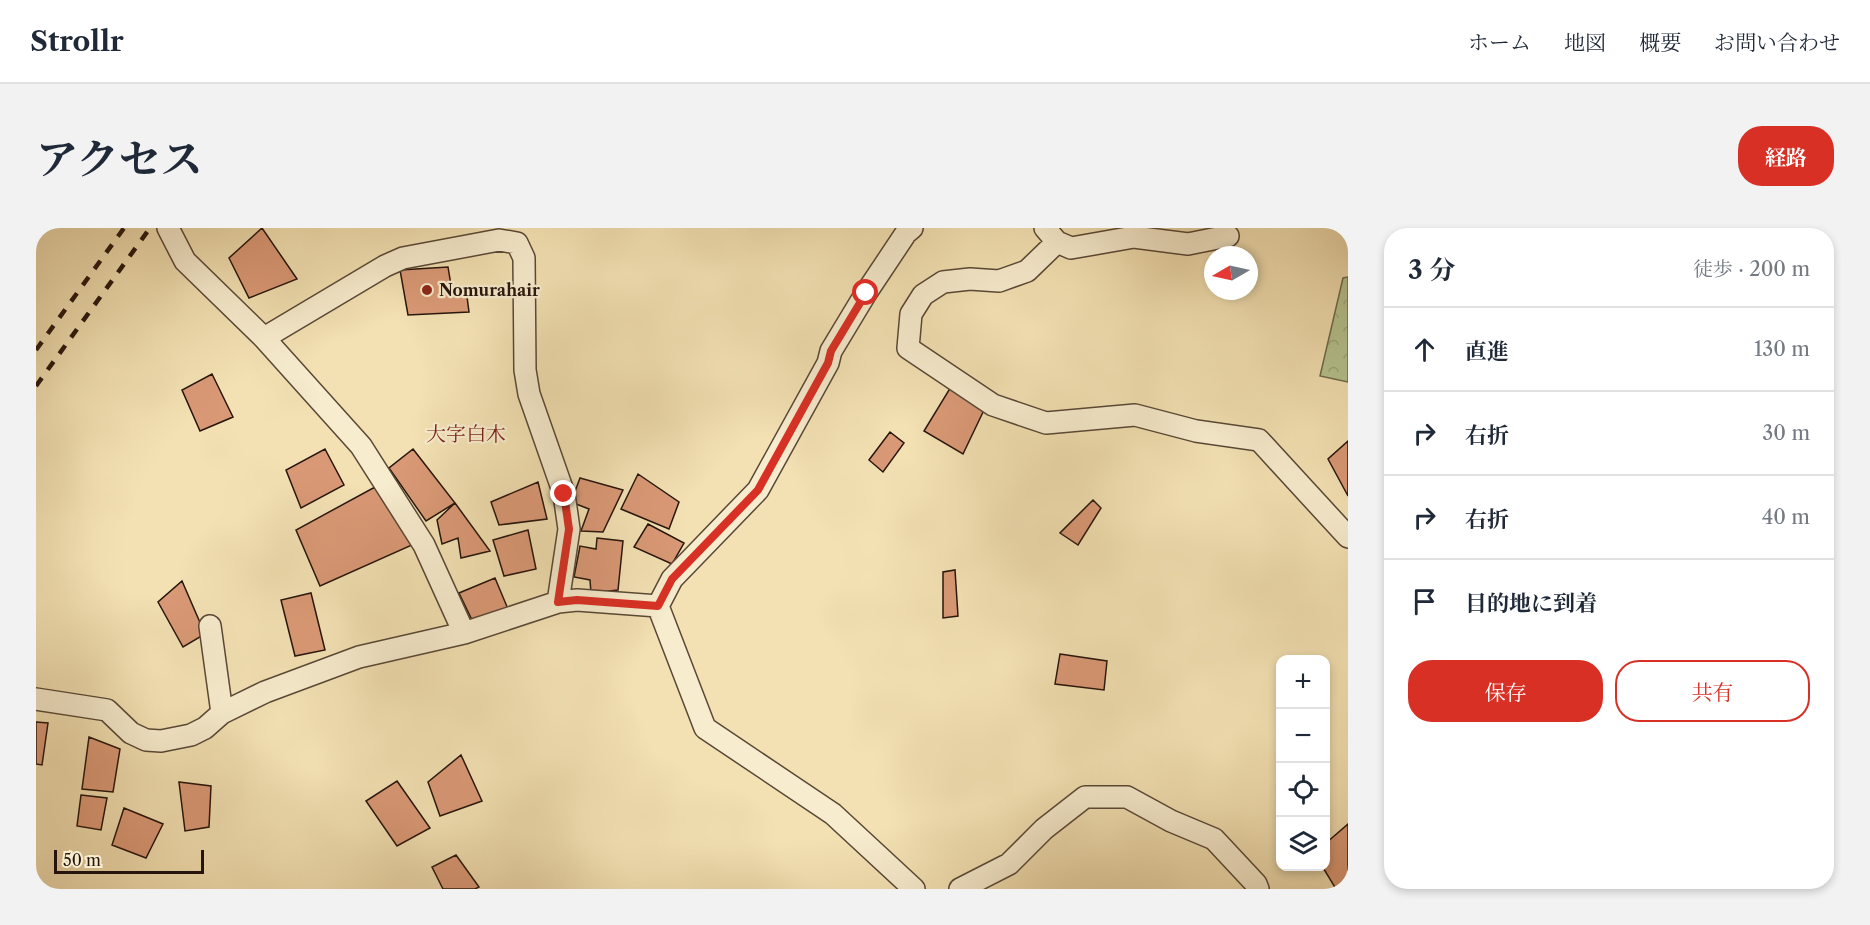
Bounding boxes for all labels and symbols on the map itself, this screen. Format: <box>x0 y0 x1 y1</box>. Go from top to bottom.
north arrow <box>1204 246 1258 300</box>
route start <box>852 279 878 305</box>
place label: Nomurahair <box>439 280 540 300</box>
marker: Nomurahair <box>420 283 434 297</box>
district label: 大字白木 <box>426 422 506 446</box>
route end <box>550 480 576 506</box>
scale bar <box>54 847 204 874</box>

